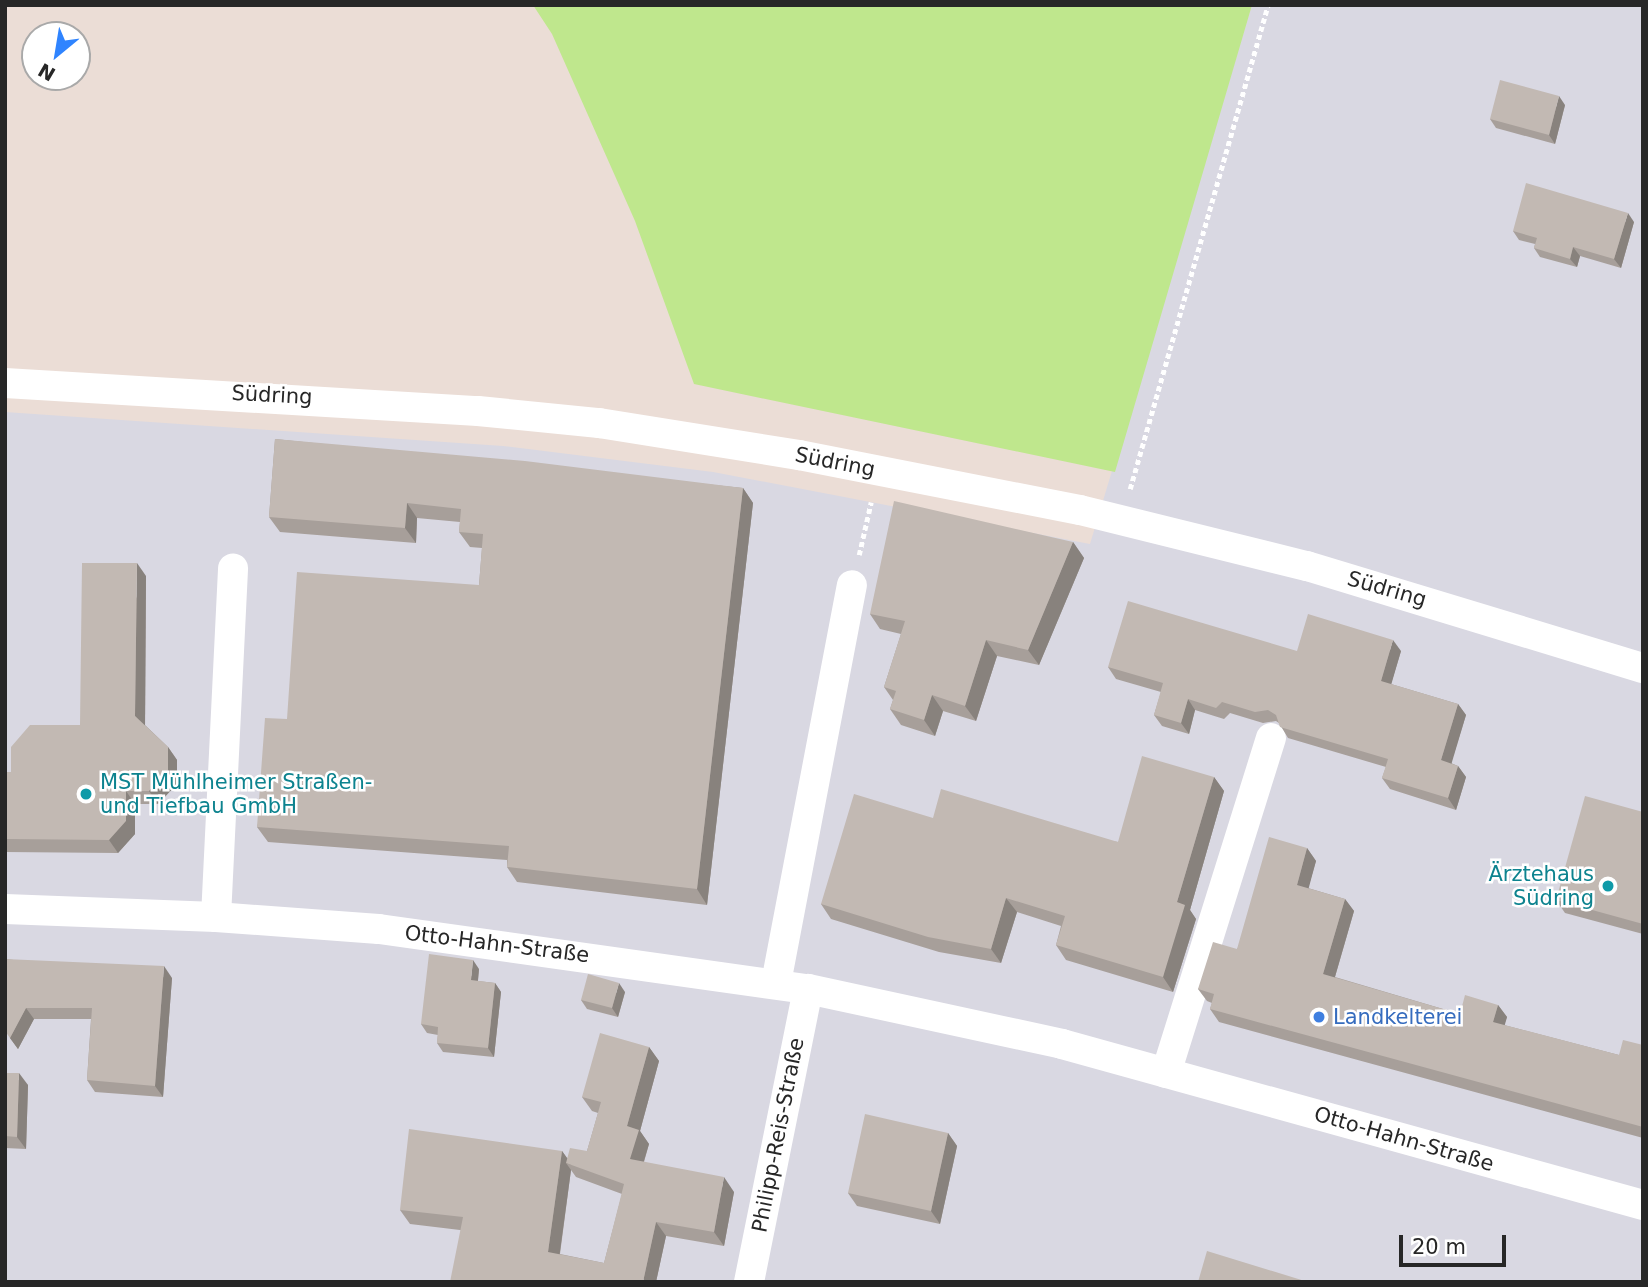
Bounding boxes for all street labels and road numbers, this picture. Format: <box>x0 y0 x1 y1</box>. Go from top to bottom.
street label: Südring <box>231 380 313 410</box>
street label: Südring <box>793 442 877 482</box>
street label: Südring <box>1345 566 1429 612</box>
street label: Otto-Hahn-Straße <box>403 920 591 968</box>
street label: Philipp-Reis-Straße <box>747 1035 809 1235</box>
street label: Otto-Hahn-Straße <box>1311 1101 1497 1177</box>

